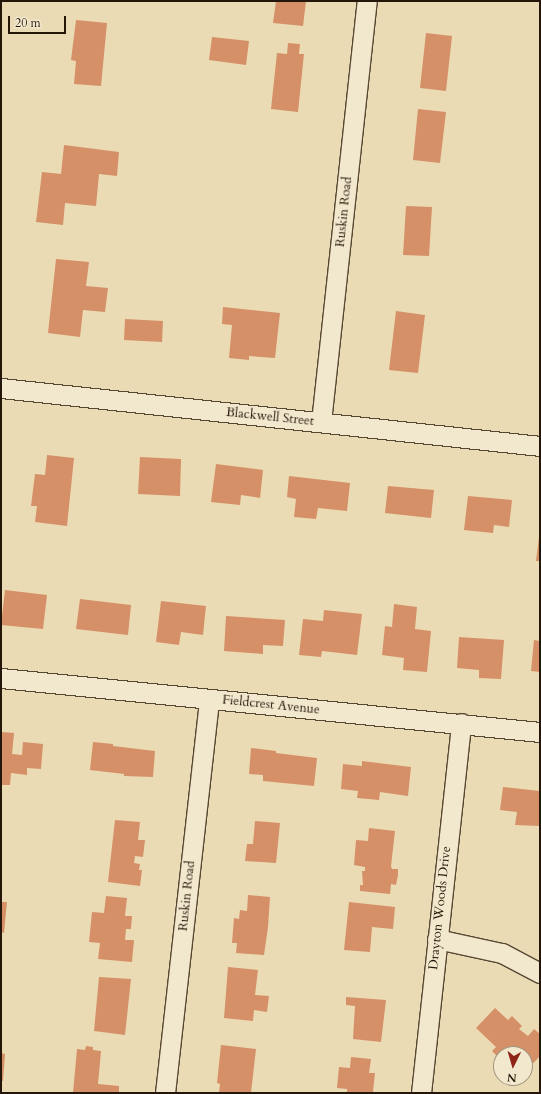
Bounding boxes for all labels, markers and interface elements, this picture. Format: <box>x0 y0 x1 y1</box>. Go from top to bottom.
scale bar <box>10 8 68 34</box>
text: 20 m <box>15 15 41 31</box>
street label: Ruskin Road <box>333 176 355 248</box>
street label: Blackwell Street <box>225 405 315 429</box>
street label: Fieldcrest Avenue <box>222 692 320 718</box>
street label: Drayton Woods Drive <box>426 845 454 971</box>
street label: Ruskin Road <box>176 860 198 932</box>
north arrow <box>493 1046 533 1086</box>
text: N <box>507 1070 517 1085</box>

